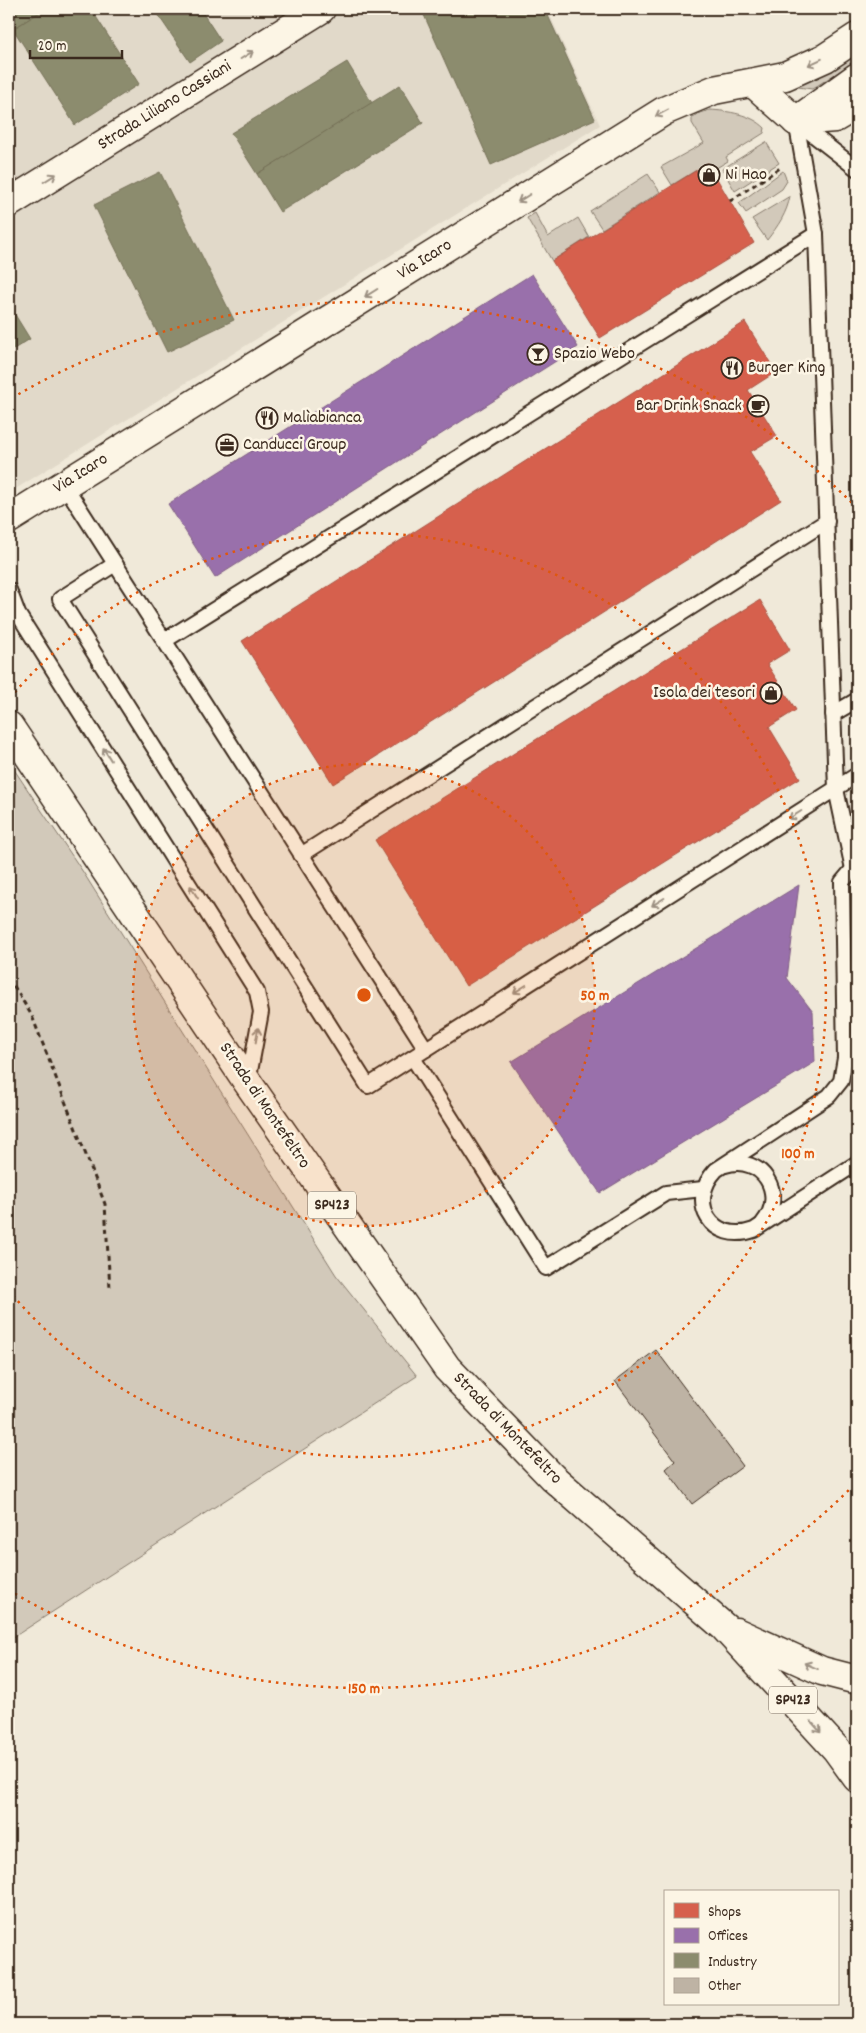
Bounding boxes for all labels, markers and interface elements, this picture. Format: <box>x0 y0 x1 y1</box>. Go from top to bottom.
scale bar <box>30 28 122 60</box>
text: 20 m <box>38 36 66 58</box>
one-way arrow <box>240 49 254 59</box>
street label: Strada Liliano Cassiani <box>93 55 237 157</box>
one-way arrow <box>808 58 823 67</box>
one-way arrow <box>655 108 670 118</box>
shop icon: Ni Hao <box>697 163 721 187</box>
place label: Ni Hao <box>725 163 767 188</box>
one-way arrow <box>43 172 57 182</box>
one-way arrow <box>517 193 531 203</box>
street label: Via Icaro <box>393 233 457 287</box>
one-way arrow <box>365 289 379 299</box>
bar icon: Spazio Webo <box>526 342 550 366</box>
place label: Spazio Webo <box>554 342 635 367</box>
restaurant icon: Burger King <box>720 356 744 380</box>
place label: Burger King <box>748 356 825 381</box>
place label: Bar Drink Snack <box>636 394 742 419</box>
cafe icon: Bar Drink Snack <box>746 394 770 418</box>
restaurant icon: Malìabianca <box>255 406 279 430</box>
place label: Malìabianca <box>283 406 362 431</box>
office icon: Canducci Group <box>215 433 239 457</box>
place label: Canducci Group <box>243 433 347 458</box>
street label: Via Icaro <box>49 447 113 501</box>
place label: Isola dei tesori <box>653 681 755 706</box>
shop icon: Isola dei tesori <box>759 681 783 705</box>
one-way arrow <box>102 748 112 762</box>
one-way arrow <box>788 810 802 820</box>
one-way arrow <box>189 885 199 899</box>
one-way arrow <box>651 898 665 908</box>
one-way arrow <box>514 985 528 995</box>
centre of rings <box>355 986 373 1004</box>
text: 50 m <box>581 986 609 1008</box>
one-way arrow <box>252 1028 262 1044</box>
street label: Strada di Montefeltro <box>212 1038 316 1174</box>
text: 100 m <box>781 1144 815 1166</box>
road number: SP423 <box>308 1192 356 1218</box>
street label: Strada di Montefeltro <box>447 1367 567 1491</box>
one-way arrow <box>804 1661 819 1670</box>
text: 150 m <box>348 1679 380 1701</box>
road number: SP423 <box>769 1686 817 1714</box>
one-way arrow <box>810 1720 822 1733</box>
legend <box>664 1890 838 2006</box>
text: Shops <box>708 1902 741 1924</box>
text: Offices <box>708 1926 748 1948</box>
text: Industry <box>708 1952 757 1974</box>
text: Other <box>708 1976 742 1998</box>

